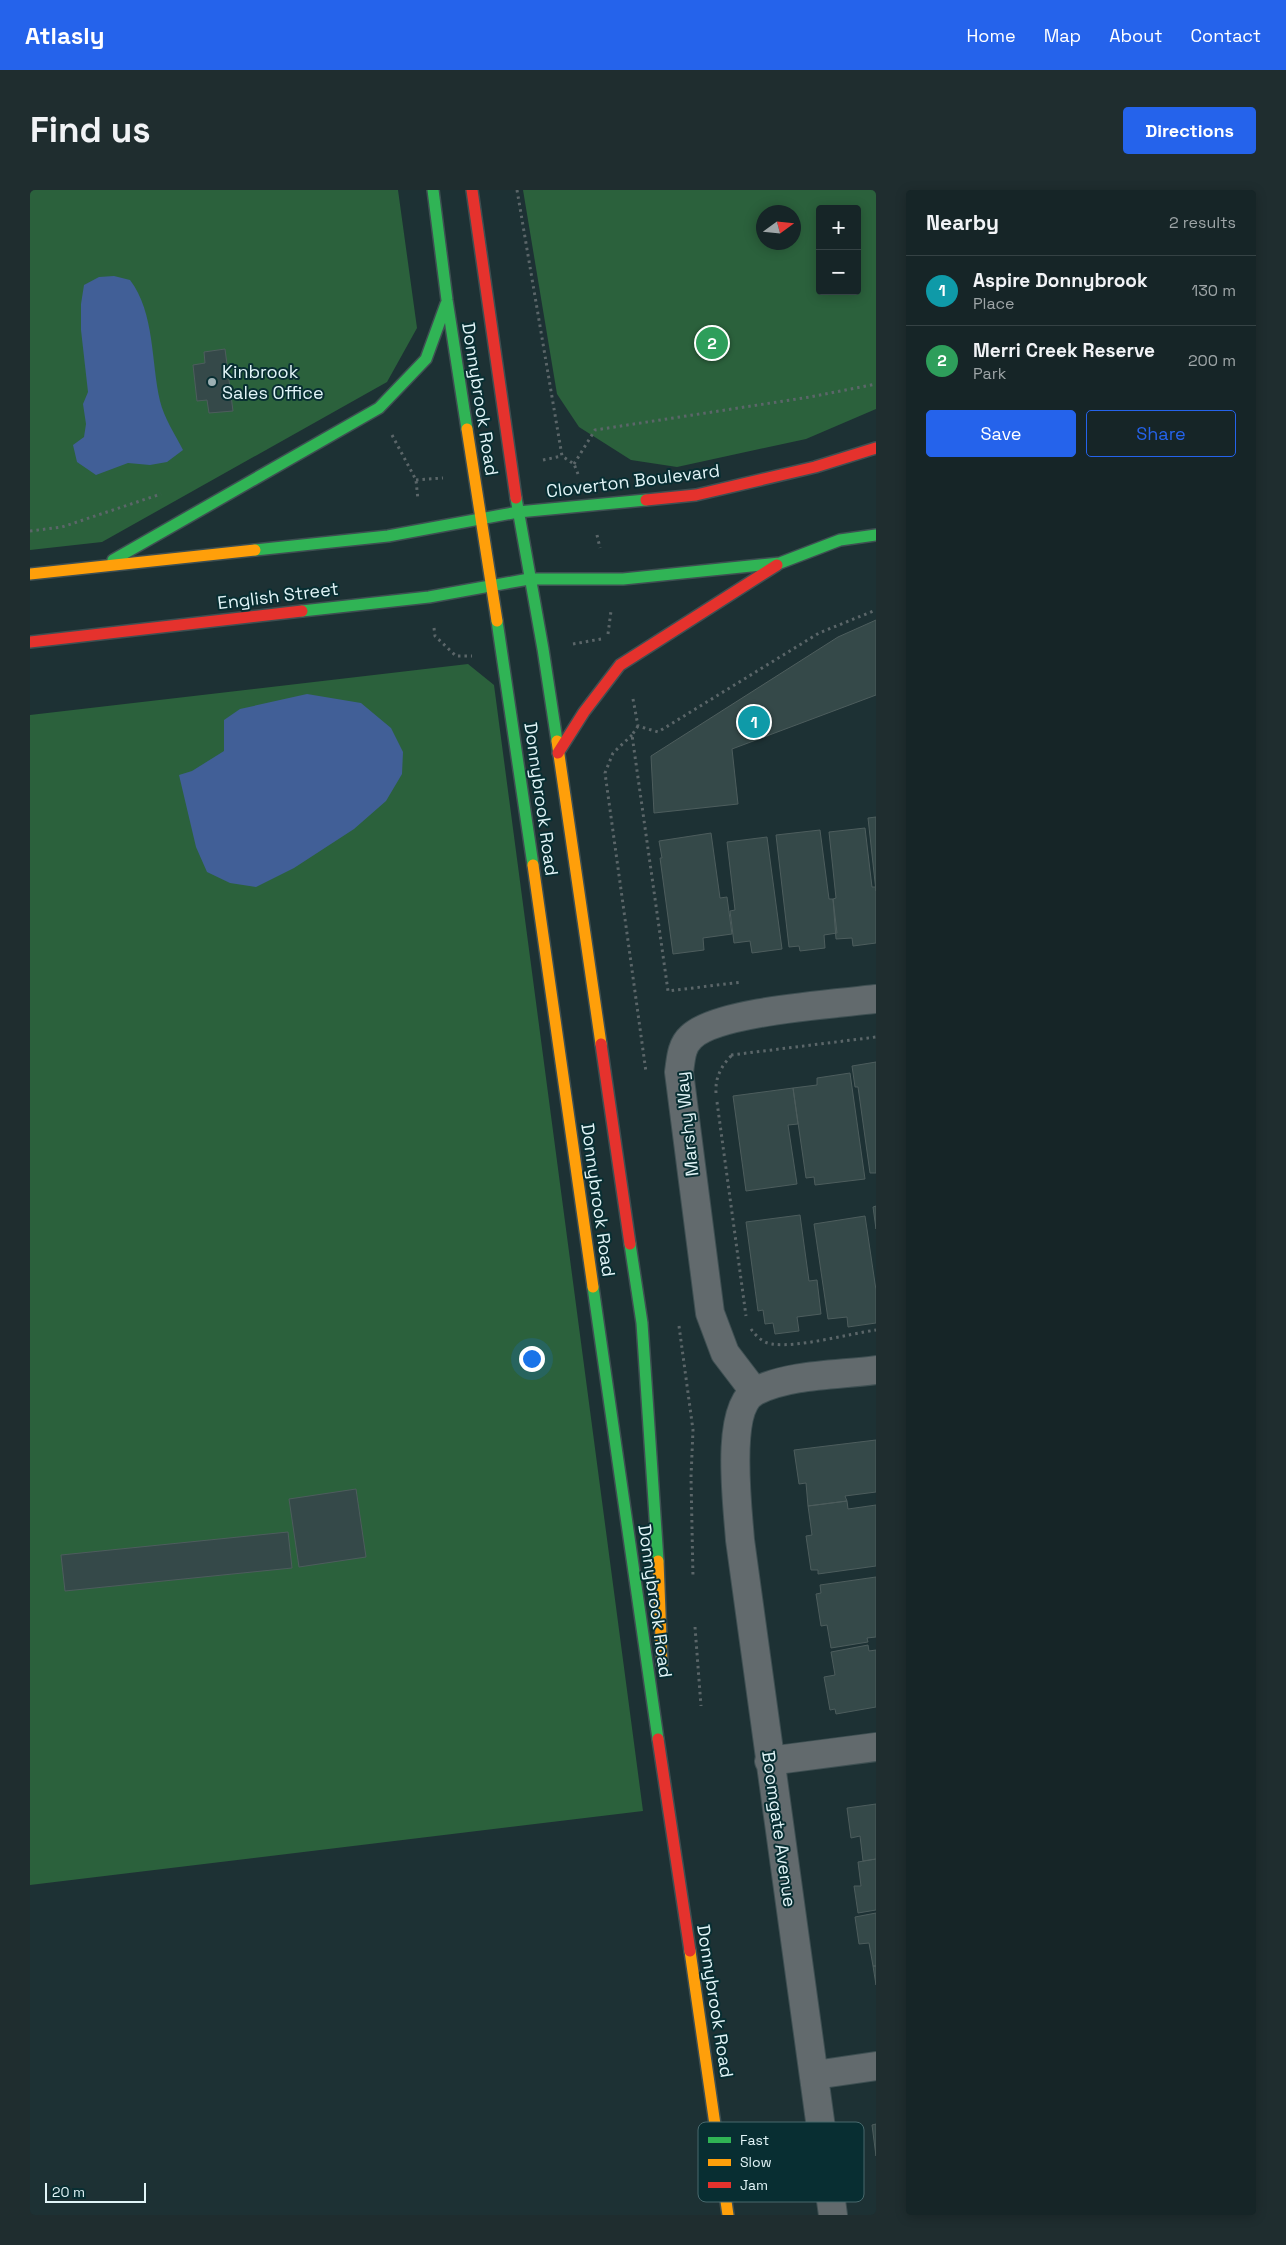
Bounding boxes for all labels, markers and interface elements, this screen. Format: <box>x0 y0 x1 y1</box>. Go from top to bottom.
text: Atlasly <box>25 20 104 51</box>
text: Home <box>967 24 1016 47</box>
text: Map <box>1044 24 1081 47</box>
text: About <box>1109 24 1163 47</box>
text: Contact <box>1191 24 1261 47</box>
button: Directions <box>1123 107 1256 154</box>
text: Find us <box>30 108 151 152</box>
north arrow <box>756 205 801 250</box>
map controls <box>816 205 861 295</box>
button: + <box>816 205 861 250</box>
text: Nearby <box>926 209 999 236</box>
text: 2 results <box>1169 212 1236 233</box>
button: − <box>816 250 861 295</box>
text: Aspire Donnybrook <box>973 268 1148 293</box>
text: 1 <box>938 280 946 301</box>
text: 130 m <box>1192 280 1236 301</box>
text: Place <box>973 293 1015 314</box>
street label: Donnybrook Road <box>457 321 504 477</box>
pin: 2 <box>696 324 728 362</box>
text: Merri Creek Reserve <box>973 338 1155 363</box>
text: 2 <box>937 350 947 371</box>
text: 200 m <box>1188 350 1236 371</box>
place label: Kinbrook Sales Office <box>222 360 324 404</box>
text: Park <box>973 363 1006 384</box>
marker: Kinbrook Sales Office <box>206 376 218 388</box>
button: Save <box>926 410 1076 457</box>
button: Share <box>1086 410 1236 457</box>
street label: Cloverton Boulevard <box>545 458 721 503</box>
street label: English Street <box>216 577 340 614</box>
pin: 1 <box>738 703 770 741</box>
street label: Donnybrook Road <box>519 721 564 877</box>
street label: Marshy Way <box>670 1071 703 1178</box>
street label: Donnybrook Road <box>576 1122 621 1278</box>
your location <box>519 1346 545 1372</box>
street label: Donnybrook Road <box>633 1523 678 1679</box>
street label: Boomgate Avenue <box>757 1749 802 1909</box>
street label: Donnybrook Road <box>692 1923 739 2079</box>
legend <box>698 2122 864 2202</box>
text: Fast <box>740 2131 769 2149</box>
text: Slow <box>740 2153 772 2171</box>
text: Jam <box>740 2176 768 2194</box>
scale bar <box>45 2180 146 2203</box>
text: 20 m <box>52 2183 85 2201</box>

